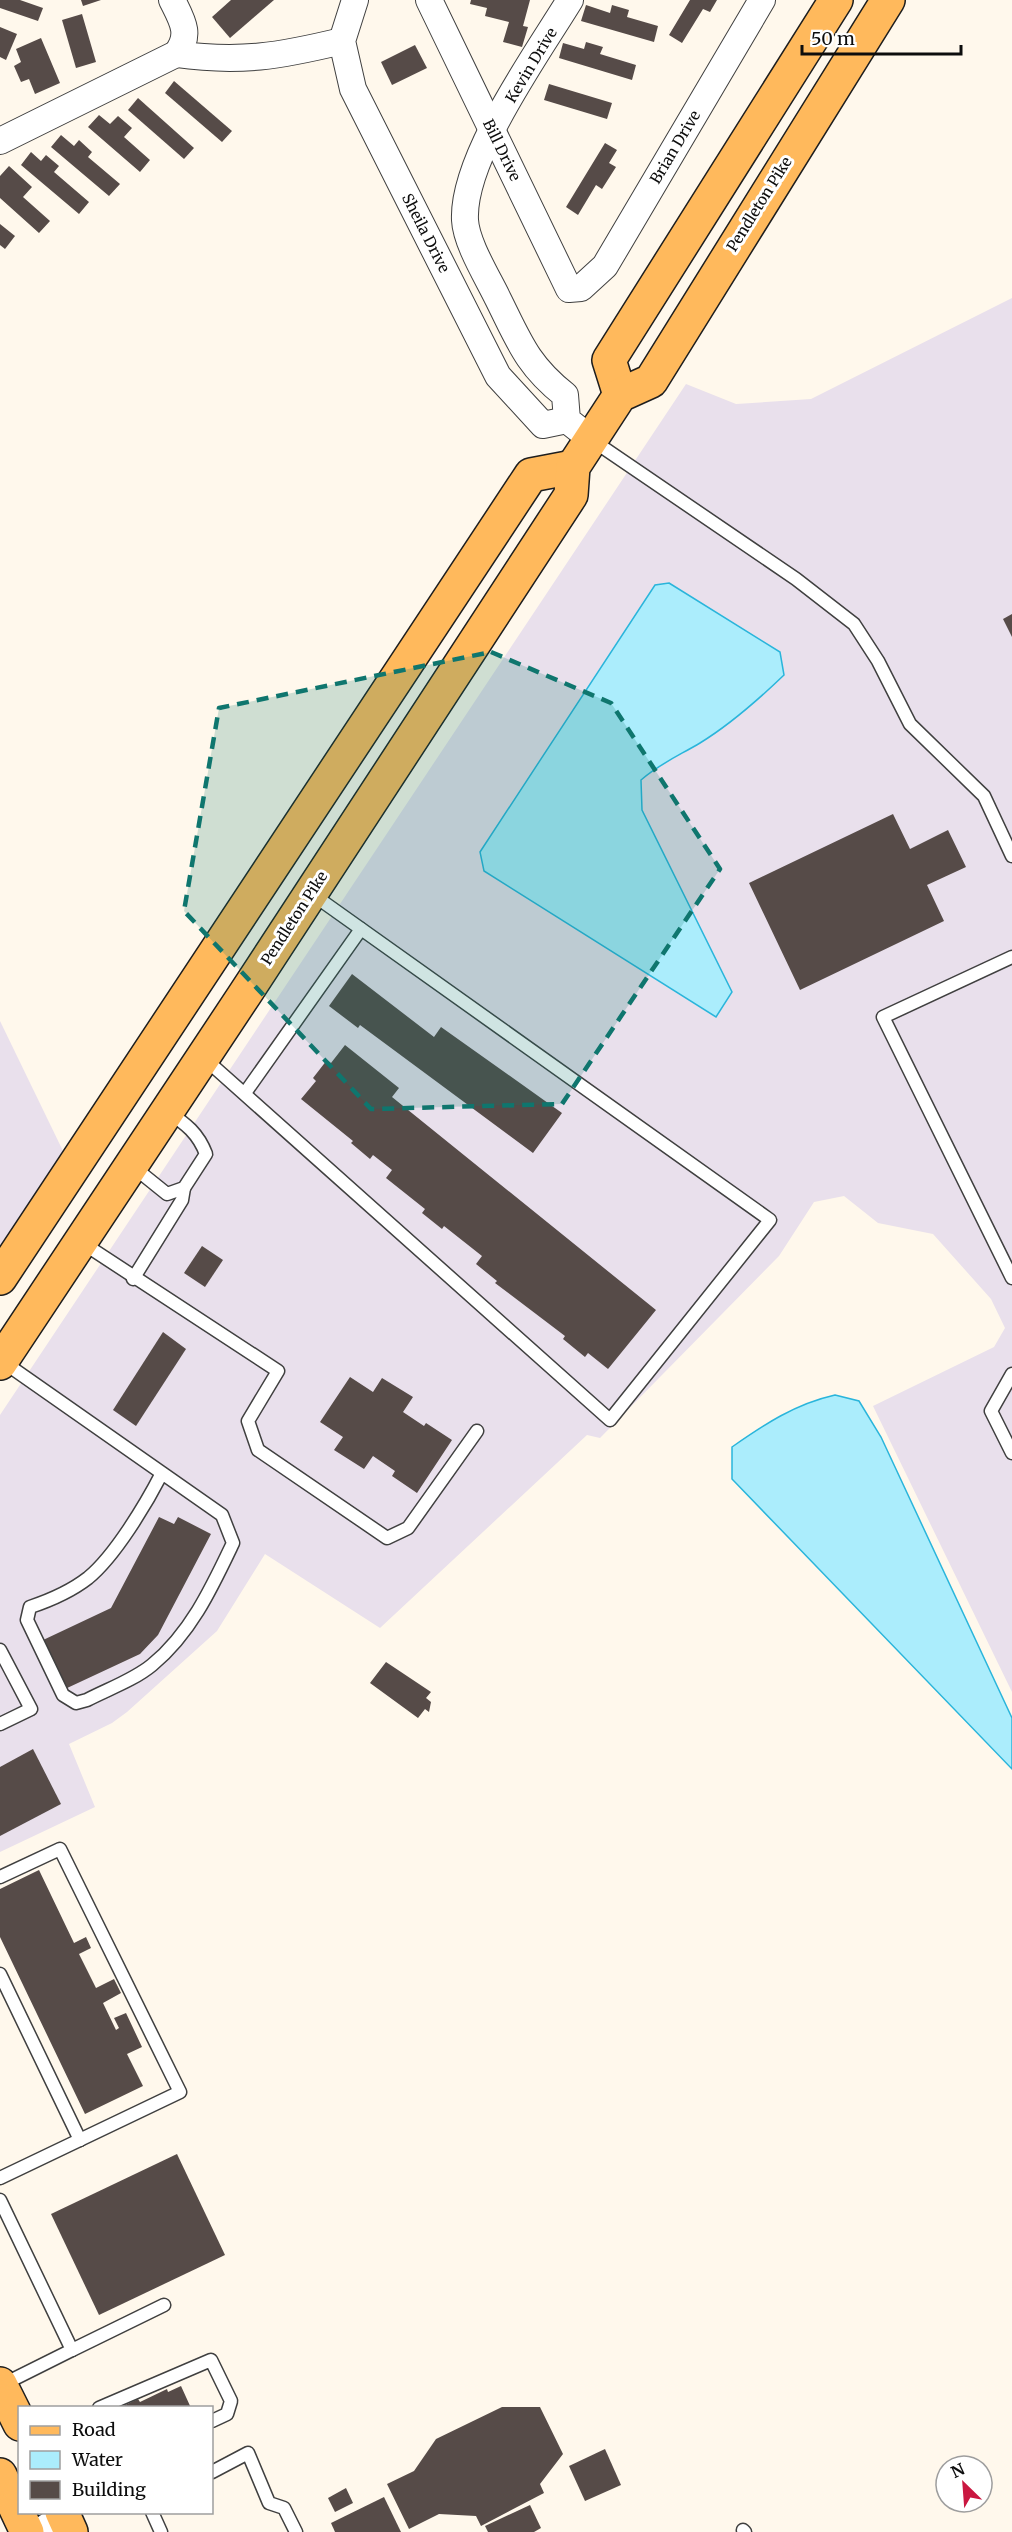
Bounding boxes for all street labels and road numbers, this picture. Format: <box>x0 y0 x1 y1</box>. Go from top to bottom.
street label: Kevin Drive <box>501 24 561 106</box>
street label: Brian Drive <box>646 107 704 187</box>
street label: Bill Drive <box>479 116 525 184</box>
street label: Pendleton Pike <box>722 153 796 255</box>
street label: Sheila Drive <box>398 190 454 276</box>
street label: Pendleton Pike <box>257 867 331 968</box>

